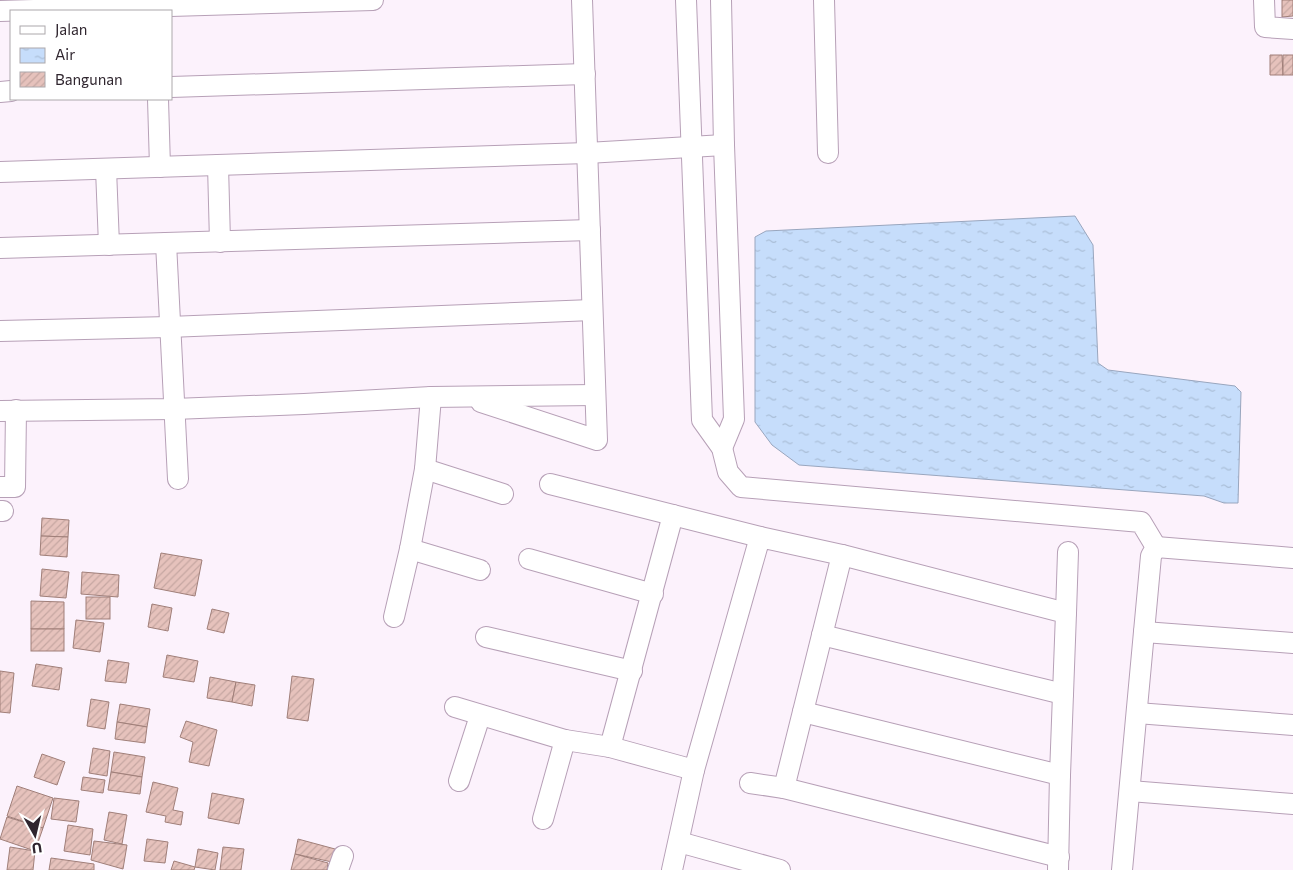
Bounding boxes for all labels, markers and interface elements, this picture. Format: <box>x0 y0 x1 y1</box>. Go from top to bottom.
legend <box>10 10 172 100</box>
text: Jalan <box>55 20 87 38</box>
text: Air <box>55 45 75 63</box>
text: Bangunan <box>55 70 123 88</box>
north arrow <box>10 810 60 860</box>
text: U <box>31 839 43 857</box>

